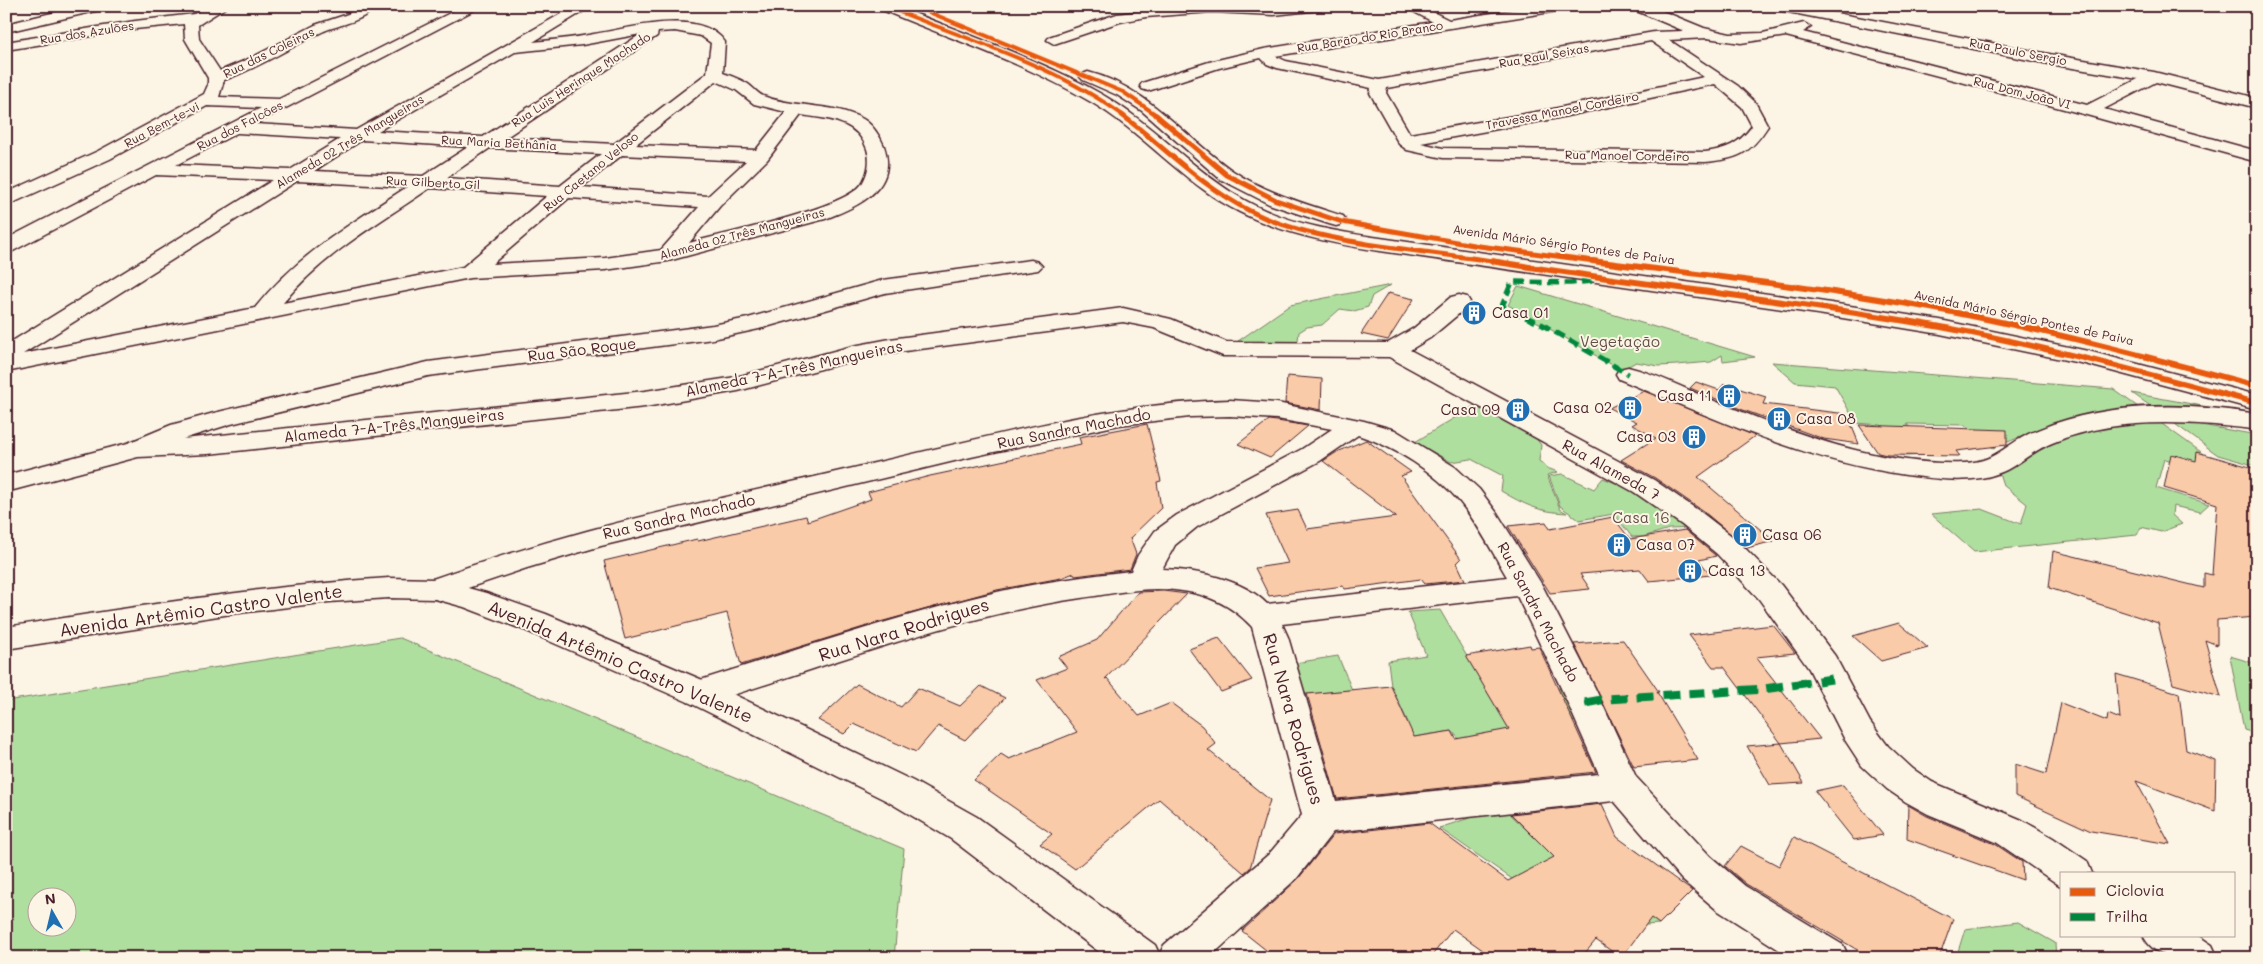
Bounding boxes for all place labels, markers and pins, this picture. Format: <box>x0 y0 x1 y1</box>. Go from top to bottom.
building icon: Casa 01 <box>1461 300 1487 326</box>
place label: Casa 01 <box>1492 302 1549 322</box>
building icon: Casa 11 <box>1716 383 1742 409</box>
place label: Casa 11 <box>1657 385 1712 405</box>
building icon: Casa 02 <box>1617 395 1643 421</box>
building icon: Casa 09 <box>1505 397 1531 423</box>
place label: Casa 02 <box>1553 397 1612 417</box>
place label: Casa 09 <box>1440 399 1500 419</box>
building icon: Casa 08 <box>1766 406 1792 432</box>
place label: Casa 08 <box>1796 408 1856 428</box>
building icon: Casa 03 <box>1681 424 1707 450</box>
place label: Casa 03 <box>1616 426 1676 446</box>
building icon: Casa 06 <box>1732 522 1758 548</box>
place label: Casa 06 <box>1762 524 1822 544</box>
building icon: Casa 07 <box>1606 532 1632 558</box>
place label: Casa 07 <box>1636 534 1695 554</box>
building icon: Casa 13 <box>1677 558 1703 584</box>
place label: Casa 13 <box>1708 560 1765 580</box>

